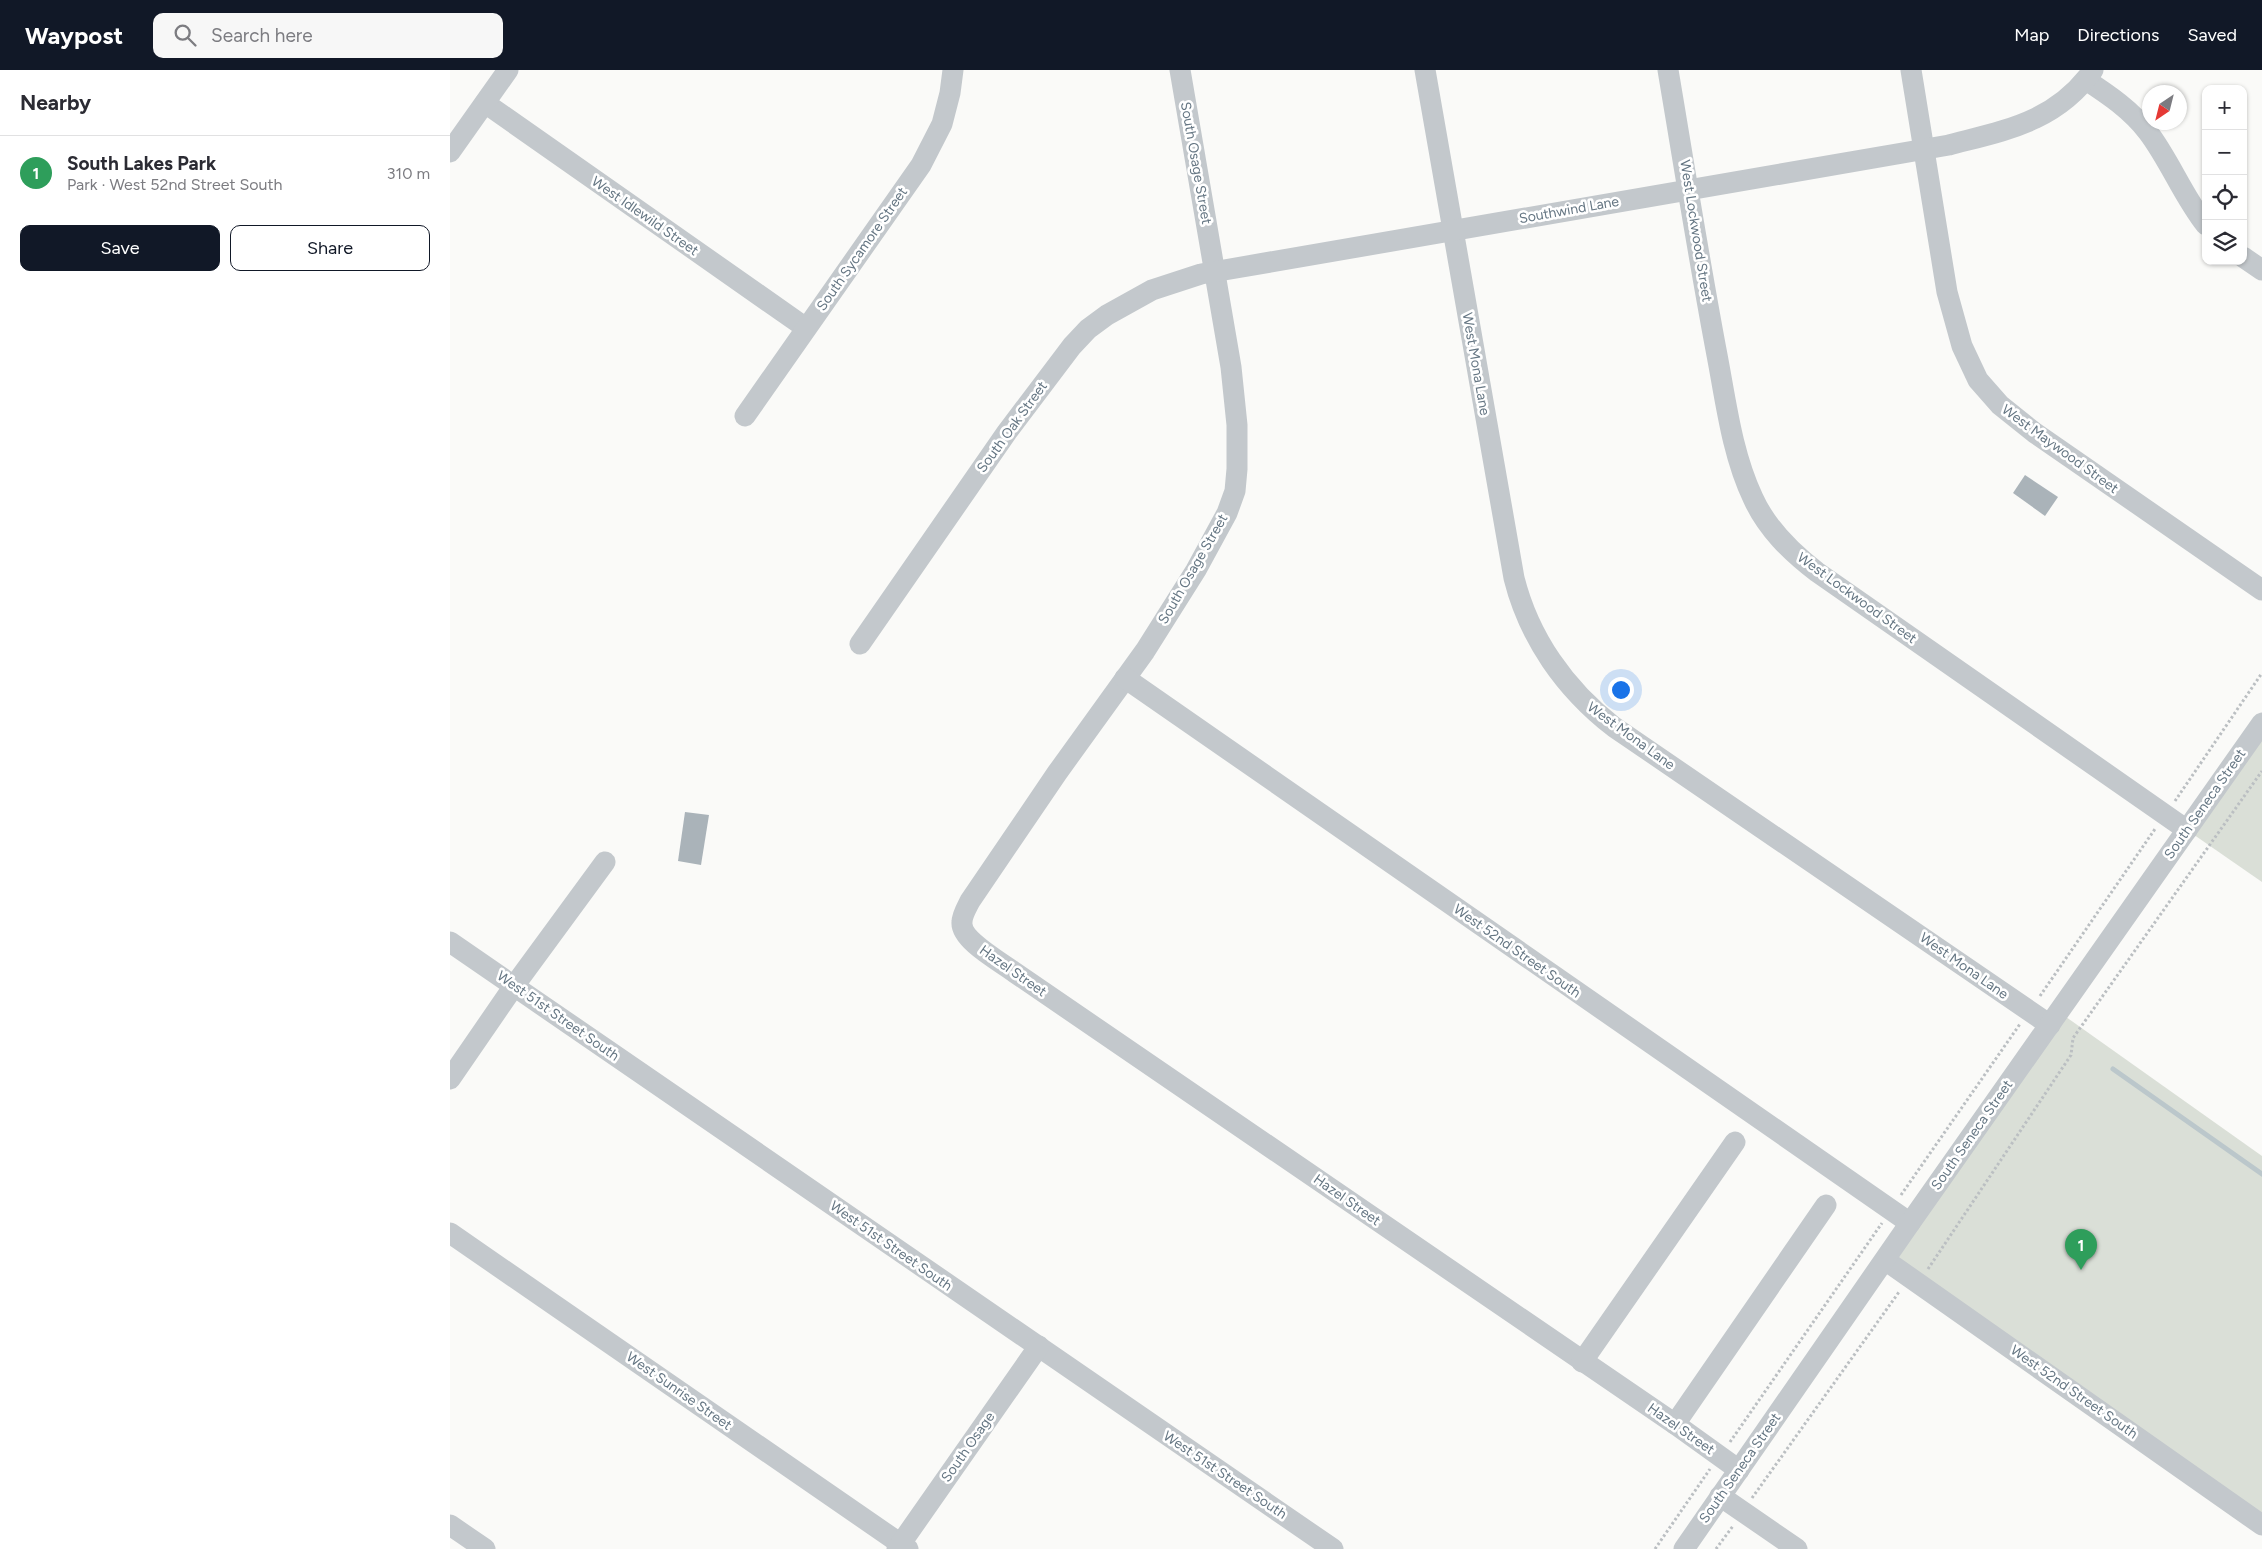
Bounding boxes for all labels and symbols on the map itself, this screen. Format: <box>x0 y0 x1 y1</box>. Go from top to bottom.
north arrow <box>2142 85 2187 130</box>
street label: South Osage Street <box>1177 100 1215 226</box>
street label: West Lockwood Street <box>1676 159 1716 303</box>
street label: West Idlewild Street <box>588 173 702 259</box>
street label: South Sycamore Street <box>813 184 911 314</box>
street label: Southwind Lane <box>1518 193 1621 227</box>
street label: West Mona Lane <box>1459 311 1493 417</box>
street label: South Oak Street <box>973 378 1051 476</box>
street label: West Maywood Street <box>1998 401 2122 497</box>
street label: South Osage Street <box>1155 511 1231 627</box>
street label: West Lockwood Street <box>1794 549 1920 647</box>
your location <box>1608 677 1634 703</box>
street label: West Mona Lane <box>1584 699 1678 774</box>
street label: South Seneca Street <box>2161 746 2249 862</box>
street label: West 52nd Street South <box>1450 901 1584 1001</box>
street label: West Mona Lane <box>1917 929 2012 1003</box>
street label: Hazel Street <box>976 942 1050 1000</box>
street label: West 51st Street South <box>494 967 622 1065</box>
street label: South Seneca Street <box>1928 1077 2016 1193</box>
street label: Hazel Street <box>1310 1171 1384 1229</box>
street label: West 51st Street South <box>827 1197 955 1295</box>
pin: 1 <box>2065 1229 2097 1270</box>
street label: West 52nd Street South <box>2007 1342 2141 1442</box>
street label: West Sunrise Street <box>623 1348 735 1434</box>
street label: Hazel Street <box>1644 1400 1718 1458</box>
street label: South Osage <box>938 1408 999 1485</box>
street label: South Seneca Street <box>1696 1410 1784 1526</box>
street label: West 51st Street South <box>1160 1427 1290 1523</box>

